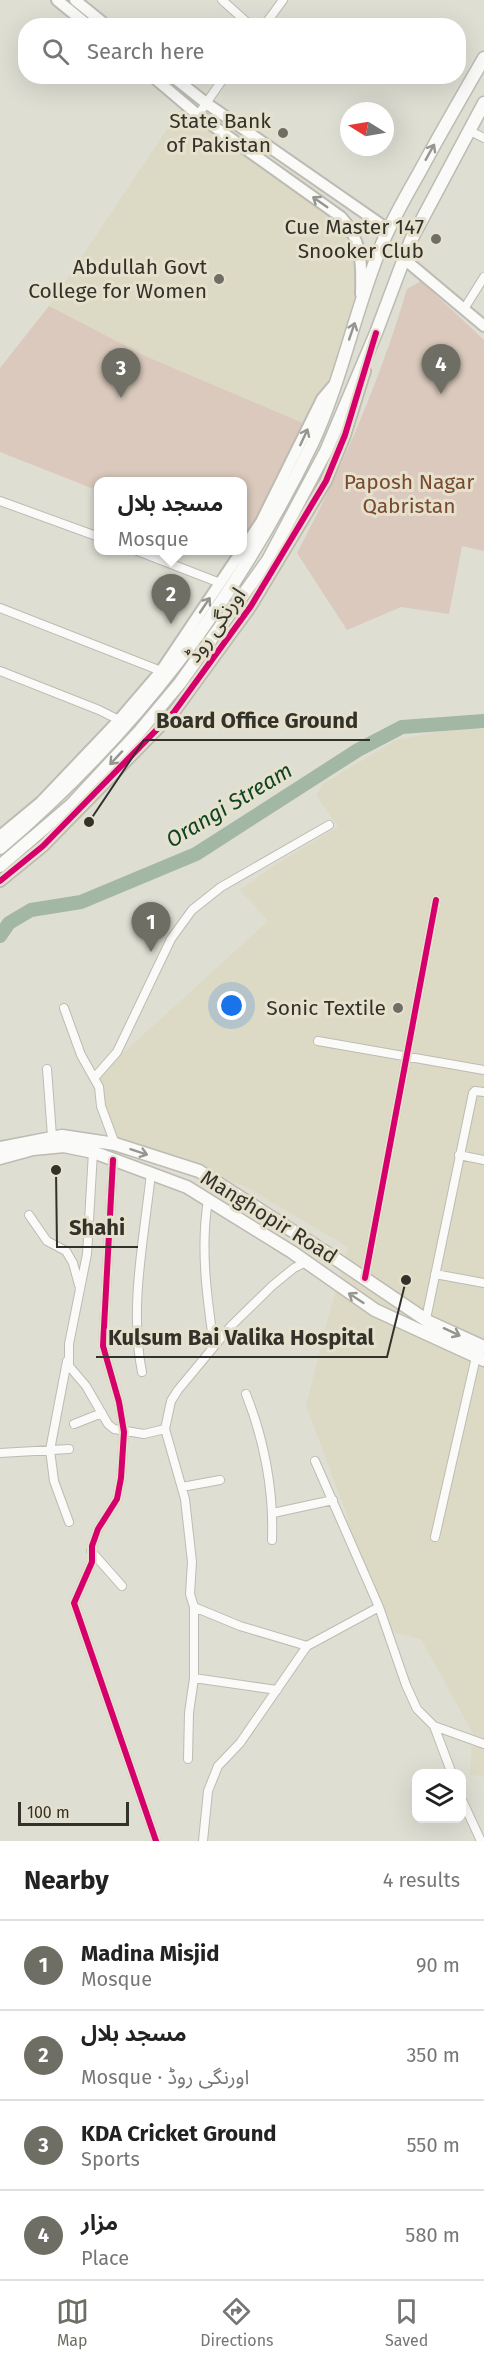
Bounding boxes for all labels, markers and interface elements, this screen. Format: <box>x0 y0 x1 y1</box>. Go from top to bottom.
search box <box>18 18 466 84</box>
icon: search <box>39 35 72 68</box>
text: Search here <box>87 38 205 65</box>
north arrow <box>340 102 394 156</box>
place label: State Bank of Pakistan <box>166 108 271 158</box>
marker: State Bank of Pakistan <box>276 126 290 140</box>
one-way arrow <box>425 144 436 162</box>
one-way arrow <box>312 196 328 208</box>
place label: Cue Master 147 Snooker Club <box>285 214 424 264</box>
marker: Cue Master 147 Snooker Club <box>429 232 443 246</box>
place label: Abdullah Govt College for Women <box>28 254 207 304</box>
marker: Abdullah Govt College for Women <box>212 272 226 286</box>
one-way arrow <box>348 322 359 340</box>
pin: 4 <box>422 344 460 394</box>
pin: 3 <box>102 348 140 398</box>
one-way arrow <box>298 429 310 447</box>
park label: Paposh Nagar Qabristan <box>344 469 474 519</box>
popup <box>94 477 247 555</box>
text: مسجد بلال <box>118 490 223 517</box>
text: Mosque <box>118 527 189 551</box>
pin: 2 <box>152 574 190 624</box>
street label: اورنگی روڈ <box>181 582 251 668</box>
one-way arrow <box>199 597 211 614</box>
callout: Board Office Ground <box>144 700 370 740</box>
text: Board Office Ground <box>156 707 358 734</box>
one-way arrow <box>108 750 123 765</box>
water label: Orangi Stream <box>161 757 297 853</box>
pin: 1 <box>132 902 170 952</box>
your location <box>217 991 246 1020</box>
place label: Sonic Textile <box>266 995 386 1021</box>
marker: Sonic Textile <box>391 1001 405 1015</box>
one-way arrow <box>129 1148 148 1159</box>
street label: Manghopir Road <box>196 1165 342 1269</box>
callout: Shahi <box>57 1207 138 1247</box>
text: Shahi <box>69 1214 125 1241</box>
one-way arrow <box>348 1292 365 1304</box>
callout: Kulsum Bai Valika Hospital <box>96 1317 387 1357</box>
text: Kulsum Bai Valika Hospital <box>108 1324 375 1351</box>
one-way arrow <box>443 1327 461 1339</box>
map controls <box>412 1769 466 1823</box>
button: layers <box>412 1769 466 1823</box>
scale bar <box>18 1799 129 1826</box>
text: 100 m <box>27 1803 70 1822</box>
text: Nearby <box>24 1865 109 1896</box>
text: 4 results <box>383 1868 460 1892</box>
text: Madina Misjid <box>81 1940 219 1967</box>
text: 1 <box>39 1953 48 1977</box>
text: 90 m <box>416 1953 460 1977</box>
text: Mosque <box>81 1967 152 1991</box>
text: مسجد بلال <box>81 2020 187 2047</box>
text: 2 <box>38 2043 49 2067</box>
text: 350 m <box>406 2043 460 2067</box>
text: Mosque · اورنگی روڈ <box>81 2065 249 2089</box>
text: KDA Cricket Ground <box>81 2120 277 2147</box>
text: 3 <box>38 2133 49 2157</box>
text: 550 m <box>406 2133 460 2157</box>
text: Sports <box>81 2147 140 2171</box>
text: مزار <box>81 2209 118 2236</box>
text: 4 <box>38 2223 49 2247</box>
text: 580 m <box>405 2223 460 2247</box>
text: Place <box>81 2246 129 2270</box>
tab: Map <box>56 2295 89 2350</box>
tab: Directions <box>200 2295 274 2350</box>
tab: Saved <box>385 2295 428 2350</box>

